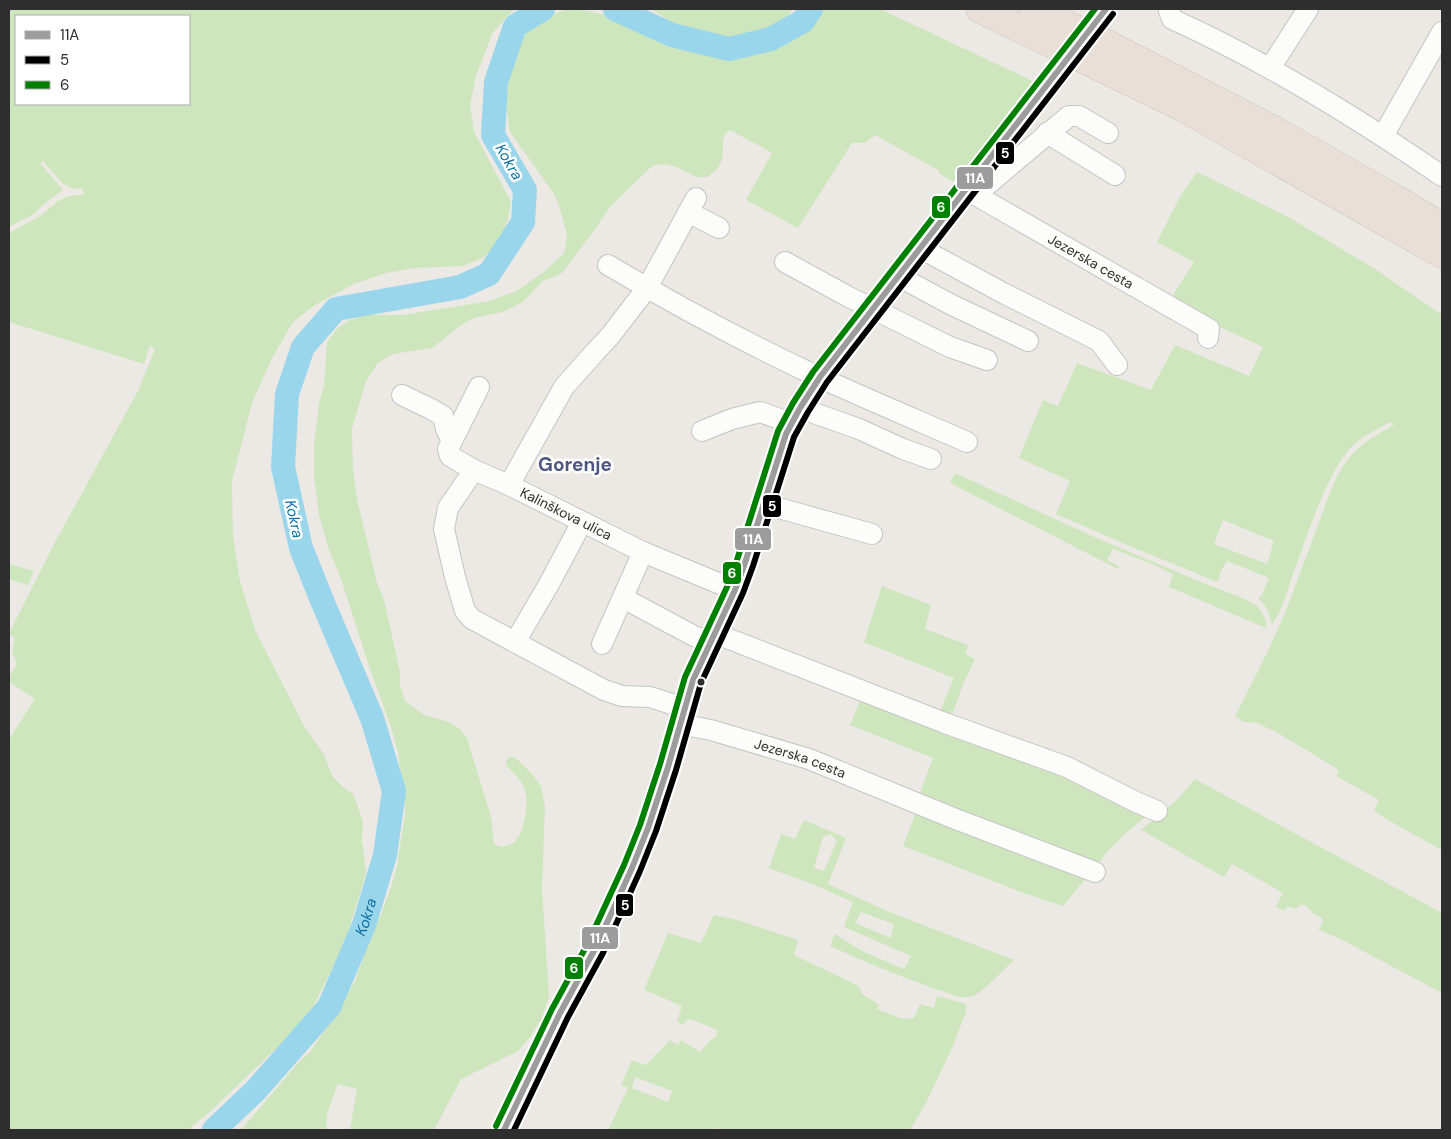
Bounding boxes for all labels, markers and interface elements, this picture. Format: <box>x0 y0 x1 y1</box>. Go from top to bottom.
legend <box>15 15 190 105</box>
text: 11A <box>60 25 79 45</box>
text: 5 <box>60 50 69 70</box>
text: 6 <box>60 75 69 95</box>
water label: Kokra <box>491 140 527 184</box>
line badge: 5 <box>995 141 1015 165</box>
text: 5 <box>1001 144 1009 162</box>
line badge: 11A <box>956 166 994 190</box>
text: 11A <box>965 169 985 187</box>
line badge: 6 <box>931 195 951 219</box>
text: 6 <box>937 198 946 216</box>
street label: Jezerska cesta <box>1045 230 1137 293</box>
district label: Gorenje <box>538 452 612 477</box>
street label: Kalinškova ulica <box>517 483 615 544</box>
line badge: 5 <box>762 494 782 518</box>
text: 5 <box>768 497 776 515</box>
water label: Kokra <box>280 498 308 540</box>
line badge: 11A <box>734 527 772 551</box>
text: 11A <box>743 530 763 548</box>
line badge: 6 <box>722 561 742 585</box>
text: 6 <box>728 564 737 582</box>
unlabelled marker <box>696 677 706 687</box>
street label: Jezerska cesta <box>752 734 849 782</box>
line badge: 5 <box>615 893 634 917</box>
water label: Kokra <box>350 896 382 939</box>
text: 5 <box>621 896 629 914</box>
line badge: 11A <box>581 926 619 950</box>
text: 11A <box>590 929 610 947</box>
line badge: 6 <box>564 956 584 980</box>
text: 6 <box>570 959 579 977</box>

